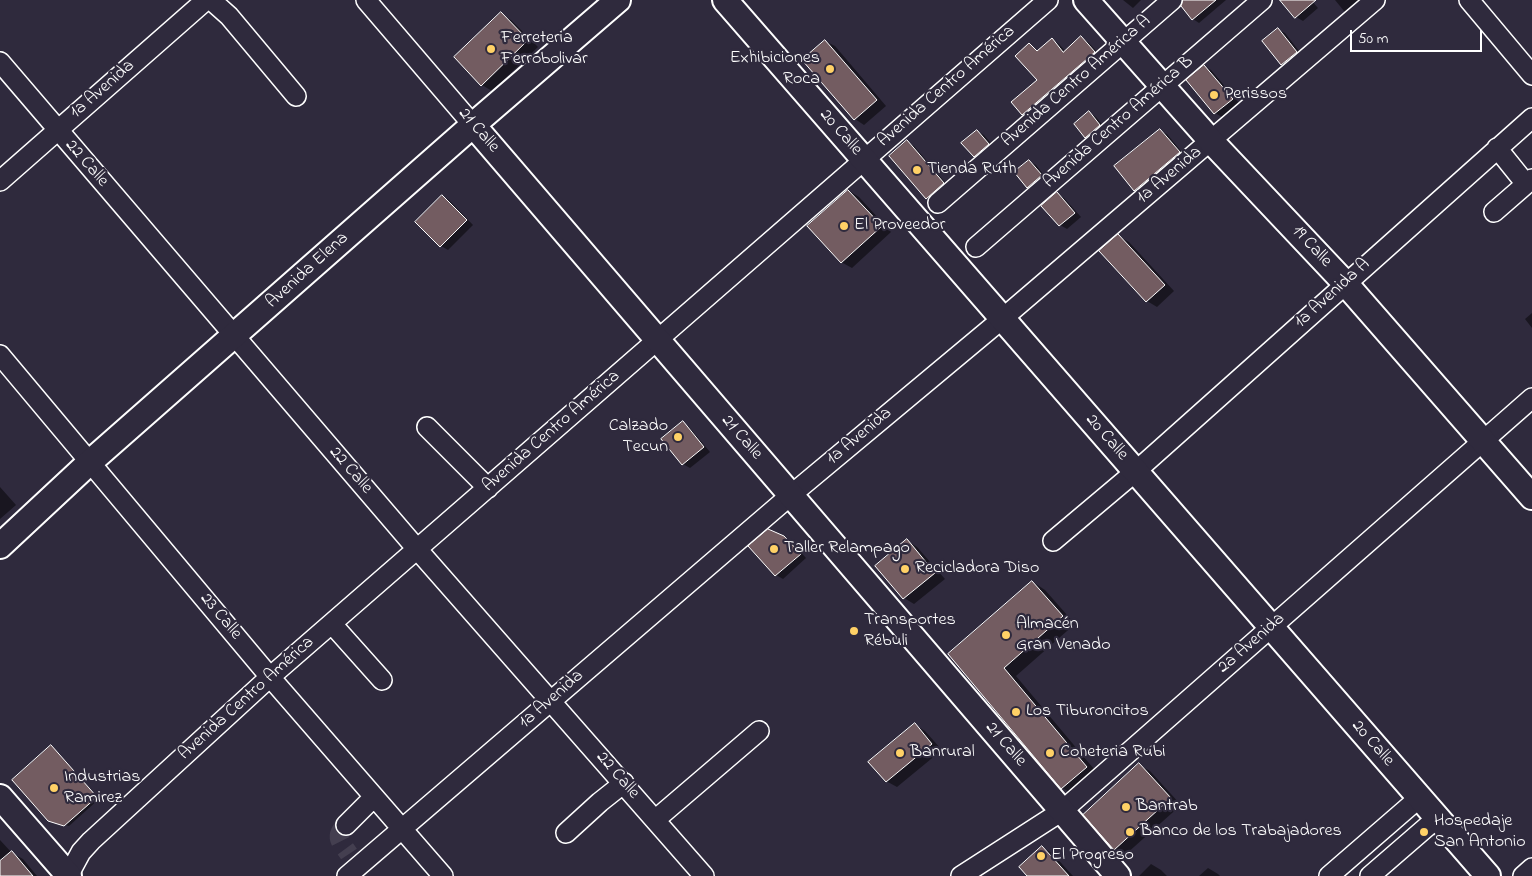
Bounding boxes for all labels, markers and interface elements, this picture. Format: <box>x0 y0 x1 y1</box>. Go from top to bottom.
street label: Avenida Centro América A <box>998 11 1156 153</box>
scale bar <box>1352 20 1484 52</box>
street label: Avenida Centro América <box>874 21 1020 153</box>
place label: Ferreteria Ferrobolivar <box>501 28 588 70</box>
text: 50 m <box>1358 28 1388 50</box>
marker: Ferreteria Ferrobolivar <box>485 43 497 55</box>
place label: Exhibiciones Roca <box>730 48 820 90</box>
street label: Avenida Centro América B <box>1040 52 1198 194</box>
street label: 1a Avenida <box>66 56 140 124</box>
marker: Exhibiciones Roca <box>824 63 836 75</box>
place label: Perissos <box>1224 84 1287 106</box>
marker: Perissos <box>1208 89 1220 101</box>
street label: 21 Calle <box>453 104 503 158</box>
street label: 20 Calle <box>814 105 866 161</box>
street label: 22 Calle <box>59 136 113 192</box>
street label: 1a Avenida <box>1133 142 1207 210</box>
place label: Tienda Ruth <box>927 159 1017 181</box>
marker: Tienda Ruth <box>911 164 923 176</box>
place label: El Proveedor <box>854 215 945 237</box>
marker: El Proveedor <box>838 220 850 232</box>
street label: 19 Calle <box>1286 222 1336 272</box>
street label: Avenida Elena <box>262 228 354 314</box>
street label: 1a Avenida A <box>1291 254 1375 334</box>
street label: Avenida Centro América <box>479 366 625 498</box>
street label: 1a Avenida <box>823 403 897 471</box>
street label: 20 Calle <box>1080 410 1132 466</box>
street label: 21 Calle <box>716 411 766 465</box>
place label: Calzado Tecun <box>609 416 668 458</box>
marker: Calzado Tecun <box>672 431 684 443</box>
street label: 22 Calle <box>323 443 377 499</box>
place label: Taller Relampago <box>784 538 910 560</box>
marker: Taller Relampago <box>768 543 780 555</box>
place label: Recicladora Diso <box>915 558 1039 580</box>
marker: Recicladora Diso <box>899 563 911 575</box>
street label: 23 Calle <box>194 589 246 645</box>
street label: 2a Avenida <box>1214 609 1290 679</box>
place label: Transportes Rébuli <box>864 610 956 652</box>
place label: Almacén Gran Venado <box>1016 614 1111 656</box>
marker: Transportes Rébuli <box>848 625 860 637</box>
marker: Almacén Gran Venado <box>1000 629 1012 641</box>
street label: Avenida Centro América <box>175 632 319 766</box>
street label: 1a Avenida <box>515 666 589 734</box>
place label: Los Tiburoncitos <box>1026 701 1149 723</box>
marker: Los Tiburoncitos <box>1010 706 1022 718</box>
street label: 20 Calle <box>1346 716 1398 772</box>
street label: 21 Calle <box>980 718 1030 772</box>
place label: Banrural <box>910 742 975 764</box>
place label: Coheteria Rubi <box>1060 742 1165 764</box>
marker: Banrural <box>894 747 906 759</box>
marker: Coheteria Rubi <box>1044 747 1056 759</box>
street label: 22 Calle <box>590 748 644 804</box>
place label: Industrias Ramirez <box>64 767 140 810</box>
marker: Industrias Ramirez <box>48 782 60 794</box>
place label: Bantrab <box>1136 796 1198 818</box>
marker: Bantrab <box>1120 801 1132 813</box>
place label: Hospedaje San Antonio <box>1434 811 1525 854</box>
place label: Banco de los Trabajadores <box>1140 821 1342 843</box>
marker: Banco de los Trabajadores <box>1124 826 1136 838</box>
marker: Hospedaje San Antonio <box>1418 826 1430 838</box>
place label: El Progreso <box>1051 845 1134 867</box>
marker: El Progreso <box>1035 850 1047 862</box>

